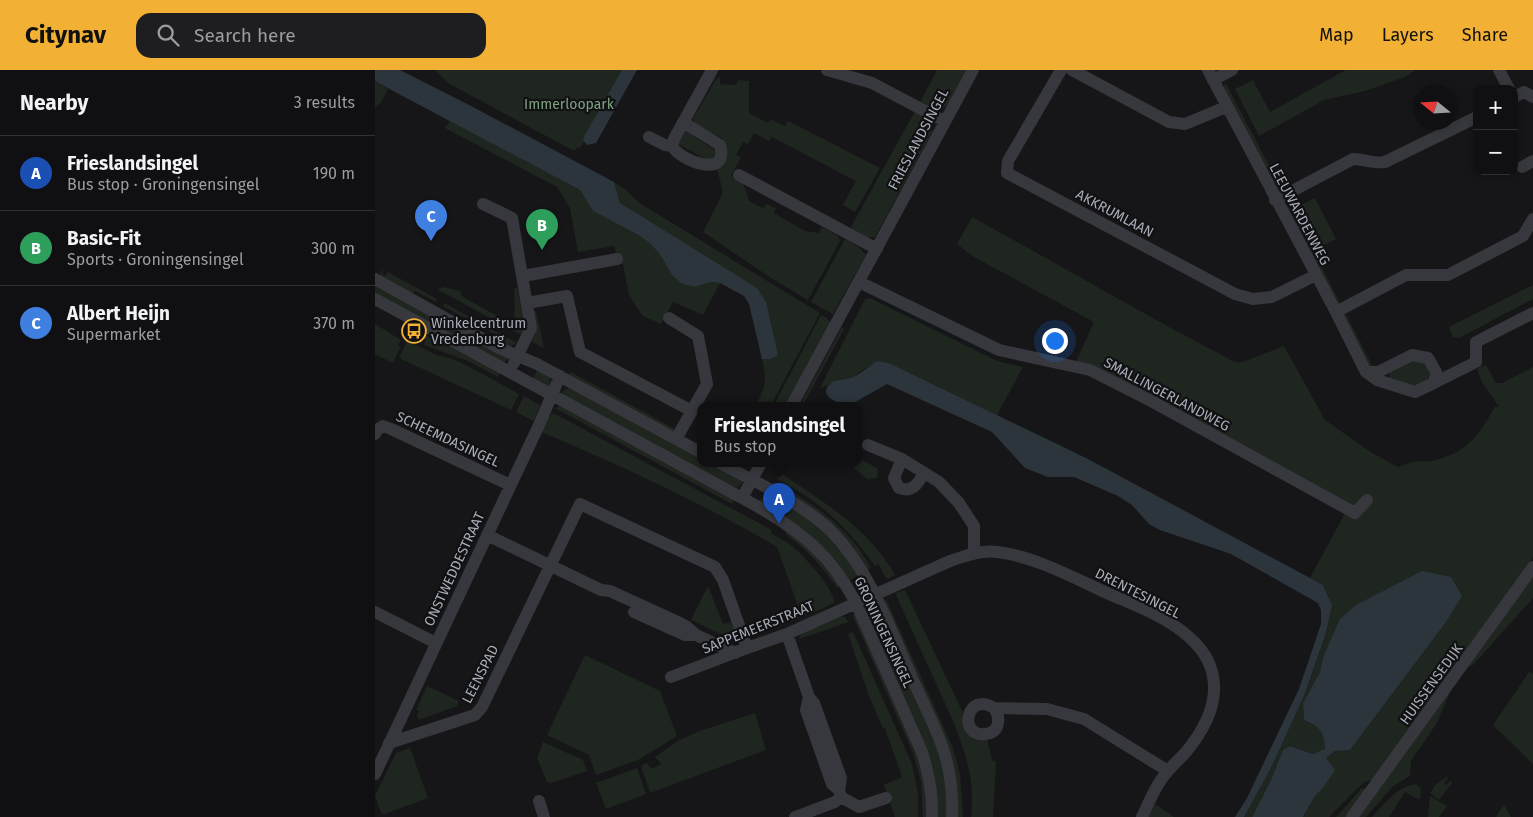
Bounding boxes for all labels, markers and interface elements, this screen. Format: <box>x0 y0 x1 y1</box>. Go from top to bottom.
search box <box>136 13 486 58</box>
text: Citynav <box>25 21 106 49</box>
icon: search <box>154 21 182 49</box>
text: Search here <box>194 24 296 47</box>
text: Map <box>1319 24 1354 46</box>
text: Layers <box>1382 24 1434 46</box>
text: Share <box>1462 24 1508 46</box>
street label: FRIESLANDSINGEL <box>884 85 952 193</box>
north arrow <box>1413 85 1458 130</box>
map controls <box>1473 85 1518 175</box>
button: + <box>1473 85 1518 130</box>
text: Nearby <box>20 90 88 116</box>
text: 3 results <box>294 93 355 112</box>
park label: Immerloopark <box>524 96 615 113</box>
button: − <box>1473 130 1518 175</box>
text: Frieslandsingel <box>67 152 198 175</box>
street label: LEEUWARDENWEG <box>1266 160 1334 268</box>
text: A <box>31 164 41 183</box>
text: 190 m <box>313 164 355 183</box>
text: Bus stop · Groningensingel <box>67 175 259 194</box>
street label: AKKRUMLAAN <box>1073 186 1157 241</box>
pin: C <box>415 200 447 241</box>
pin: B <box>526 209 558 250</box>
text: Basic-Fit <box>67 227 141 250</box>
text: B <box>31 239 41 258</box>
text: 300 m <box>311 239 355 258</box>
text: Sports · Groningensingel <box>67 250 244 269</box>
text: Albert Heijn <box>67 302 170 325</box>
text: C <box>31 314 41 333</box>
text: 370 m <box>313 314 355 333</box>
place label: Winkelcentrum Vredenburg <box>431 315 526 348</box>
bus stop icon: Winkelcentrum Vredenburg <box>401 318 427 344</box>
text: Supermarket <box>67 325 161 344</box>
your location <box>1042 328 1068 354</box>
street label: SMALLINGERLANDWEG <box>1101 354 1233 435</box>
popup <box>697 402 862 467</box>
street label: SCHEEMDASINGEL <box>393 408 502 471</box>
text: Frieslandsingel <box>714 414 845 437</box>
text: Bus stop <box>714 437 776 456</box>
pin: A <box>763 483 795 524</box>
street label: ONSTWEDDESTRAAT <box>421 509 489 629</box>
street label: DRENTESINGEL <box>1092 565 1183 622</box>
street label: GRONINGENSINGEL <box>850 574 917 690</box>
street label: SAPPEMEERSTRAAT <box>700 597 817 658</box>
street label: HUISSENSEDIJK <box>1396 640 1467 728</box>
street label: LEENSPAD <box>458 642 502 706</box>

